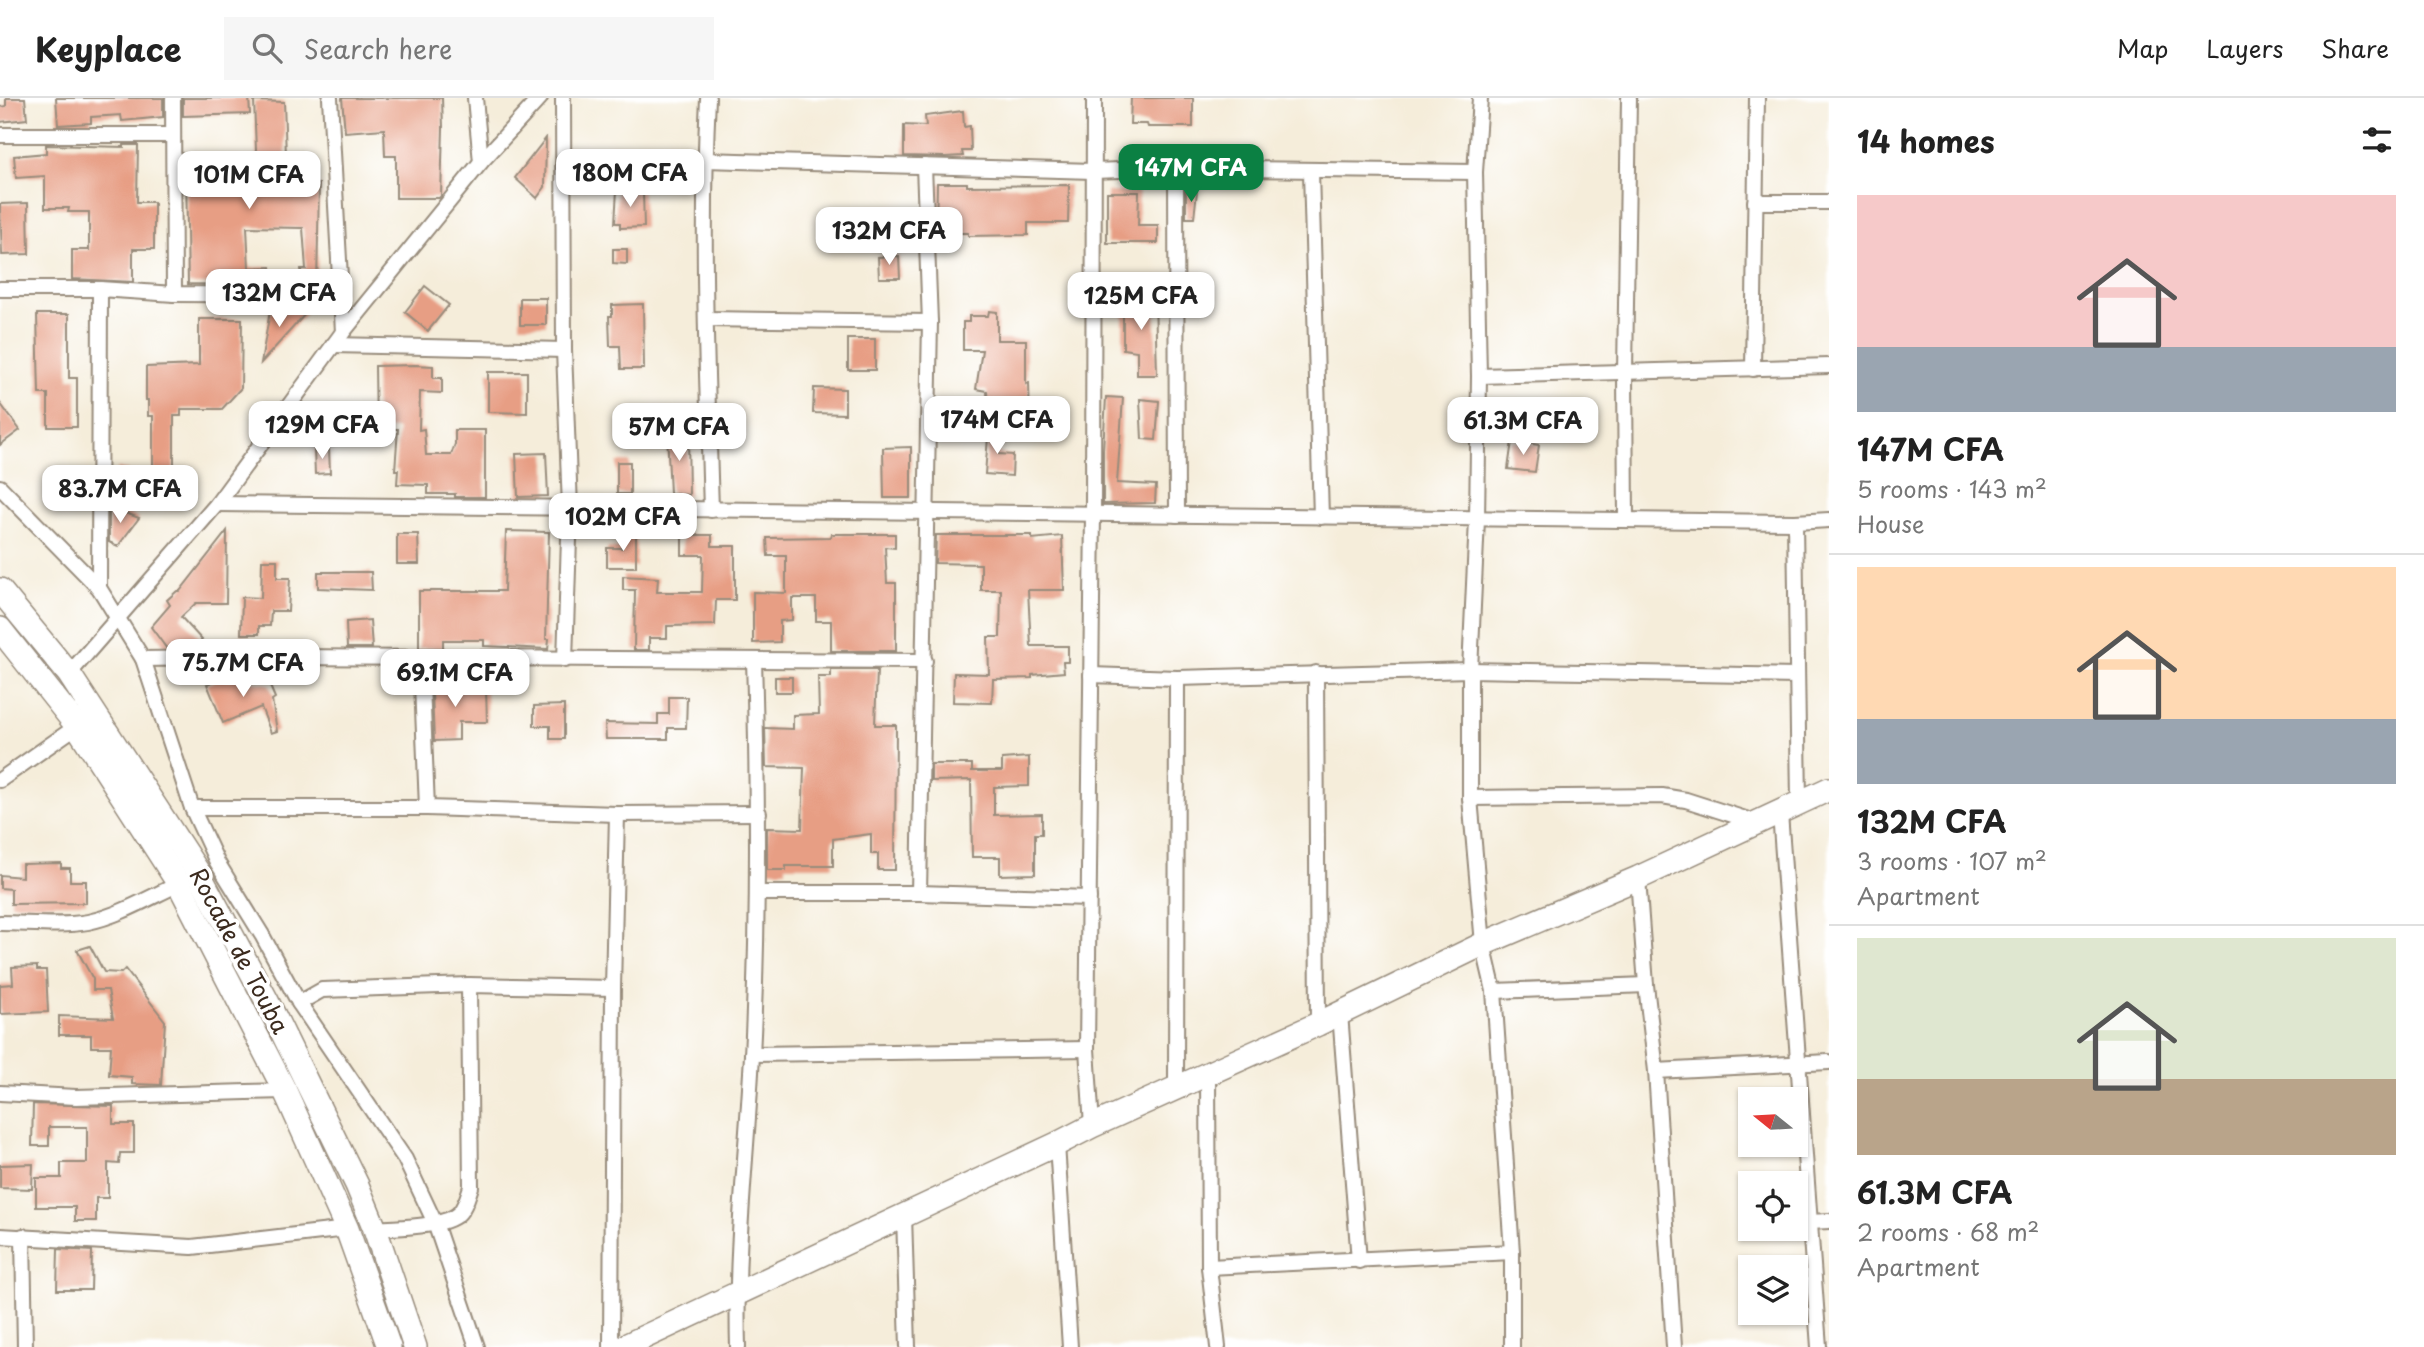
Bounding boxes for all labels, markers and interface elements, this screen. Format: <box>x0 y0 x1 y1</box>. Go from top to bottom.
search box <box>224 17 714 80</box>
text: Keyplace <box>35 23 182 73</box>
icon: search <box>248 29 286 67</box>
text: Search here <box>304 29 452 68</box>
text: Map <box>2117 30 2168 66</box>
text: Layers <box>2206 30 2283 66</box>
text: Share <box>2321 30 2389 66</box>
text: 14 homes <box>1857 118 1995 163</box>
icon: filters <box>2358 121 2396 159</box>
pin: 147M CFA <box>1119 144 1263 204</box>
text: 147M CFA <box>1135 149 1247 184</box>
pin: 180M CFA <box>558 150 702 209</box>
pin: 101M CFA <box>177 152 321 211</box>
text: 180M CFA <box>572 154 688 189</box>
text: 101M CFA <box>194 156 304 191</box>
pin: 132M CFA <box>817 208 961 267</box>
text: 132M CFA <box>832 212 946 247</box>
icon: home <box>2064 240 2190 366</box>
pin: 132M CFA <box>207 270 351 329</box>
pin: 125M CFA <box>1069 272 1213 332</box>
text: 132M CFA <box>222 274 336 309</box>
text: 125M CFA <box>1084 277 1198 312</box>
pin: 174M CFA <box>925 396 1069 456</box>
pin: 61.3M CFA <box>1443 398 1603 457</box>
text: 174M CFA <box>940 401 1054 436</box>
pin: 129M CFA <box>250 402 394 461</box>
text: 61.3M CFA <box>1463 402 1583 437</box>
pin: 57M CFA <box>614 404 744 463</box>
text: 129M CFA <box>265 406 379 441</box>
text: 57M CFA <box>628 408 730 443</box>
text: 147M CFA <box>1857 426 2004 471</box>
pin: 83.7M CFA <box>40 466 200 525</box>
text: 83.7M CFA <box>58 470 182 505</box>
text: 5 rooms · 143 m² <box>1857 471 2047 506</box>
pin: 102M CFA <box>551 494 695 553</box>
text: 102M CFA <box>565 498 681 533</box>
text: House <box>1857 506 1924 541</box>
icon: home <box>2064 612 2190 738</box>
pin: 75.7M CFA <box>163 640 323 699</box>
text: 75.7M CFA <box>182 644 304 679</box>
pin: 69.1M CFA <box>375 650 535 709</box>
text: 69.1M CFA <box>397 654 513 689</box>
text: 132M CFA <box>1857 798 2007 843</box>
text: 3 rooms · 107 m² <box>1857 843 2047 878</box>
street label: Rocade de Touba <box>182 861 299 1040</box>
text: Apartment <box>1857 878 1980 913</box>
icon: home <box>2064 983 2190 1109</box>
north arrow <box>1738 1087 1808 1157</box>
map controls <box>1738 1087 1808 1325</box>
text: 61.3M CFA <box>1857 1169 2013 1214</box>
button: locate <box>1738 1171 1808 1241</box>
text: 2 rooms · 68 m² <box>1857 1214 2039 1249</box>
text: Apartment <box>1857 1249 1980 1284</box>
button: layers <box>1738 1255 1808 1325</box>

